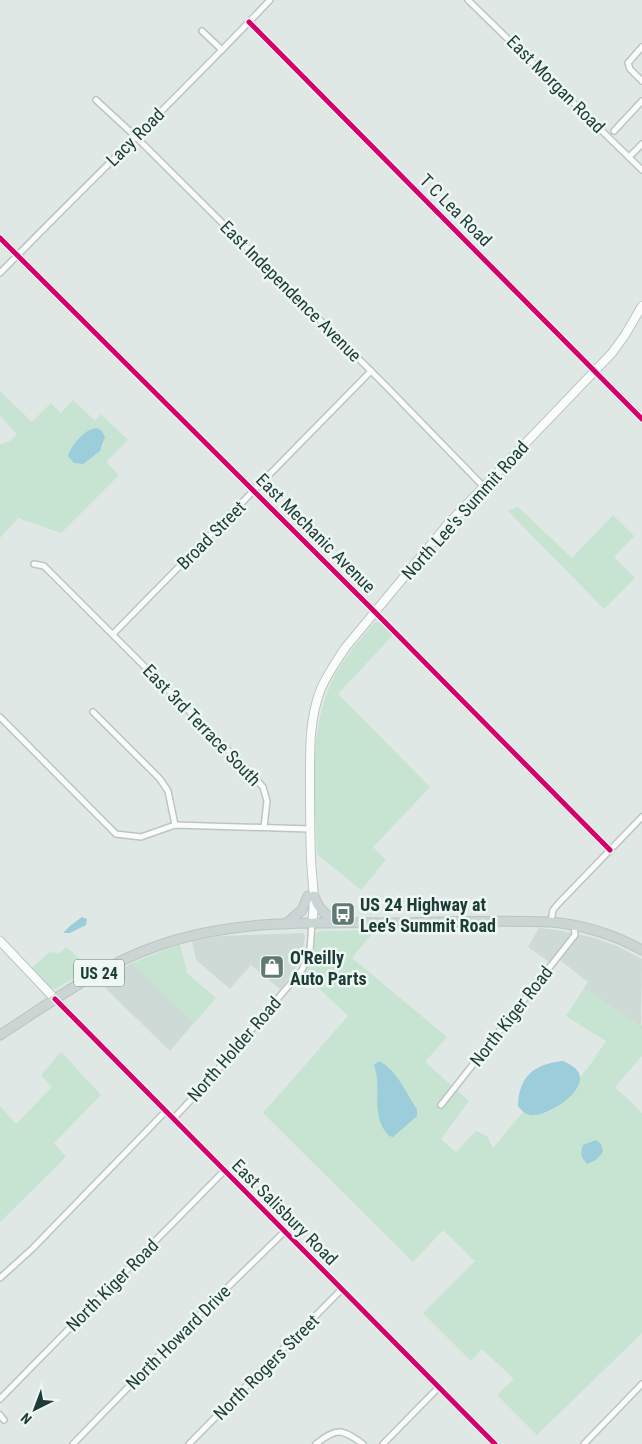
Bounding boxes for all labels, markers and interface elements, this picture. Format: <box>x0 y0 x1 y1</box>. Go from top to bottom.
street label: East Morgan Road <box>503 31 609 137</box>
street label: Lacy Road <box>102 104 168 170</box>
street label: T C Lea Road <box>416 170 496 250</box>
street label: East Independence Avenue <box>216 216 366 366</box>
street label: North Lee's Summit Road <box>397 436 533 584</box>
street label: East Mechanic Avenue <box>252 469 380 597</box>
street label: Broad Street <box>172 496 250 574</box>
street label: East 3rd Terrace South <box>139 660 265 790</box>
place label: US 24 Highway at Lee's Summit Road <box>360 894 496 936</box>
bus stop icon: US 24 Highway at Lee's Summit Road <box>330 901 356 927</box>
place label: O'Reilly Auto Parts <box>290 947 367 989</box>
shop icon: O'Reilly Auto Parts <box>259 954 285 980</box>
road number: US 24 <box>74 960 124 986</box>
street label: North Kiger Road <box>465 962 557 1070</box>
street label: North Holder Road <box>183 992 285 1106</box>
street label: East Salisbury Road <box>228 1155 342 1269</box>
street label: North Kiger Road <box>62 1235 162 1335</box>
street label: North Howard Drive <box>121 1280 235 1394</box>
street label: North Rogers Street <box>209 1310 323 1424</box>
north arrow <box>10 1384 60 1434</box>
text: N <box>18 1410 35 1427</box>

